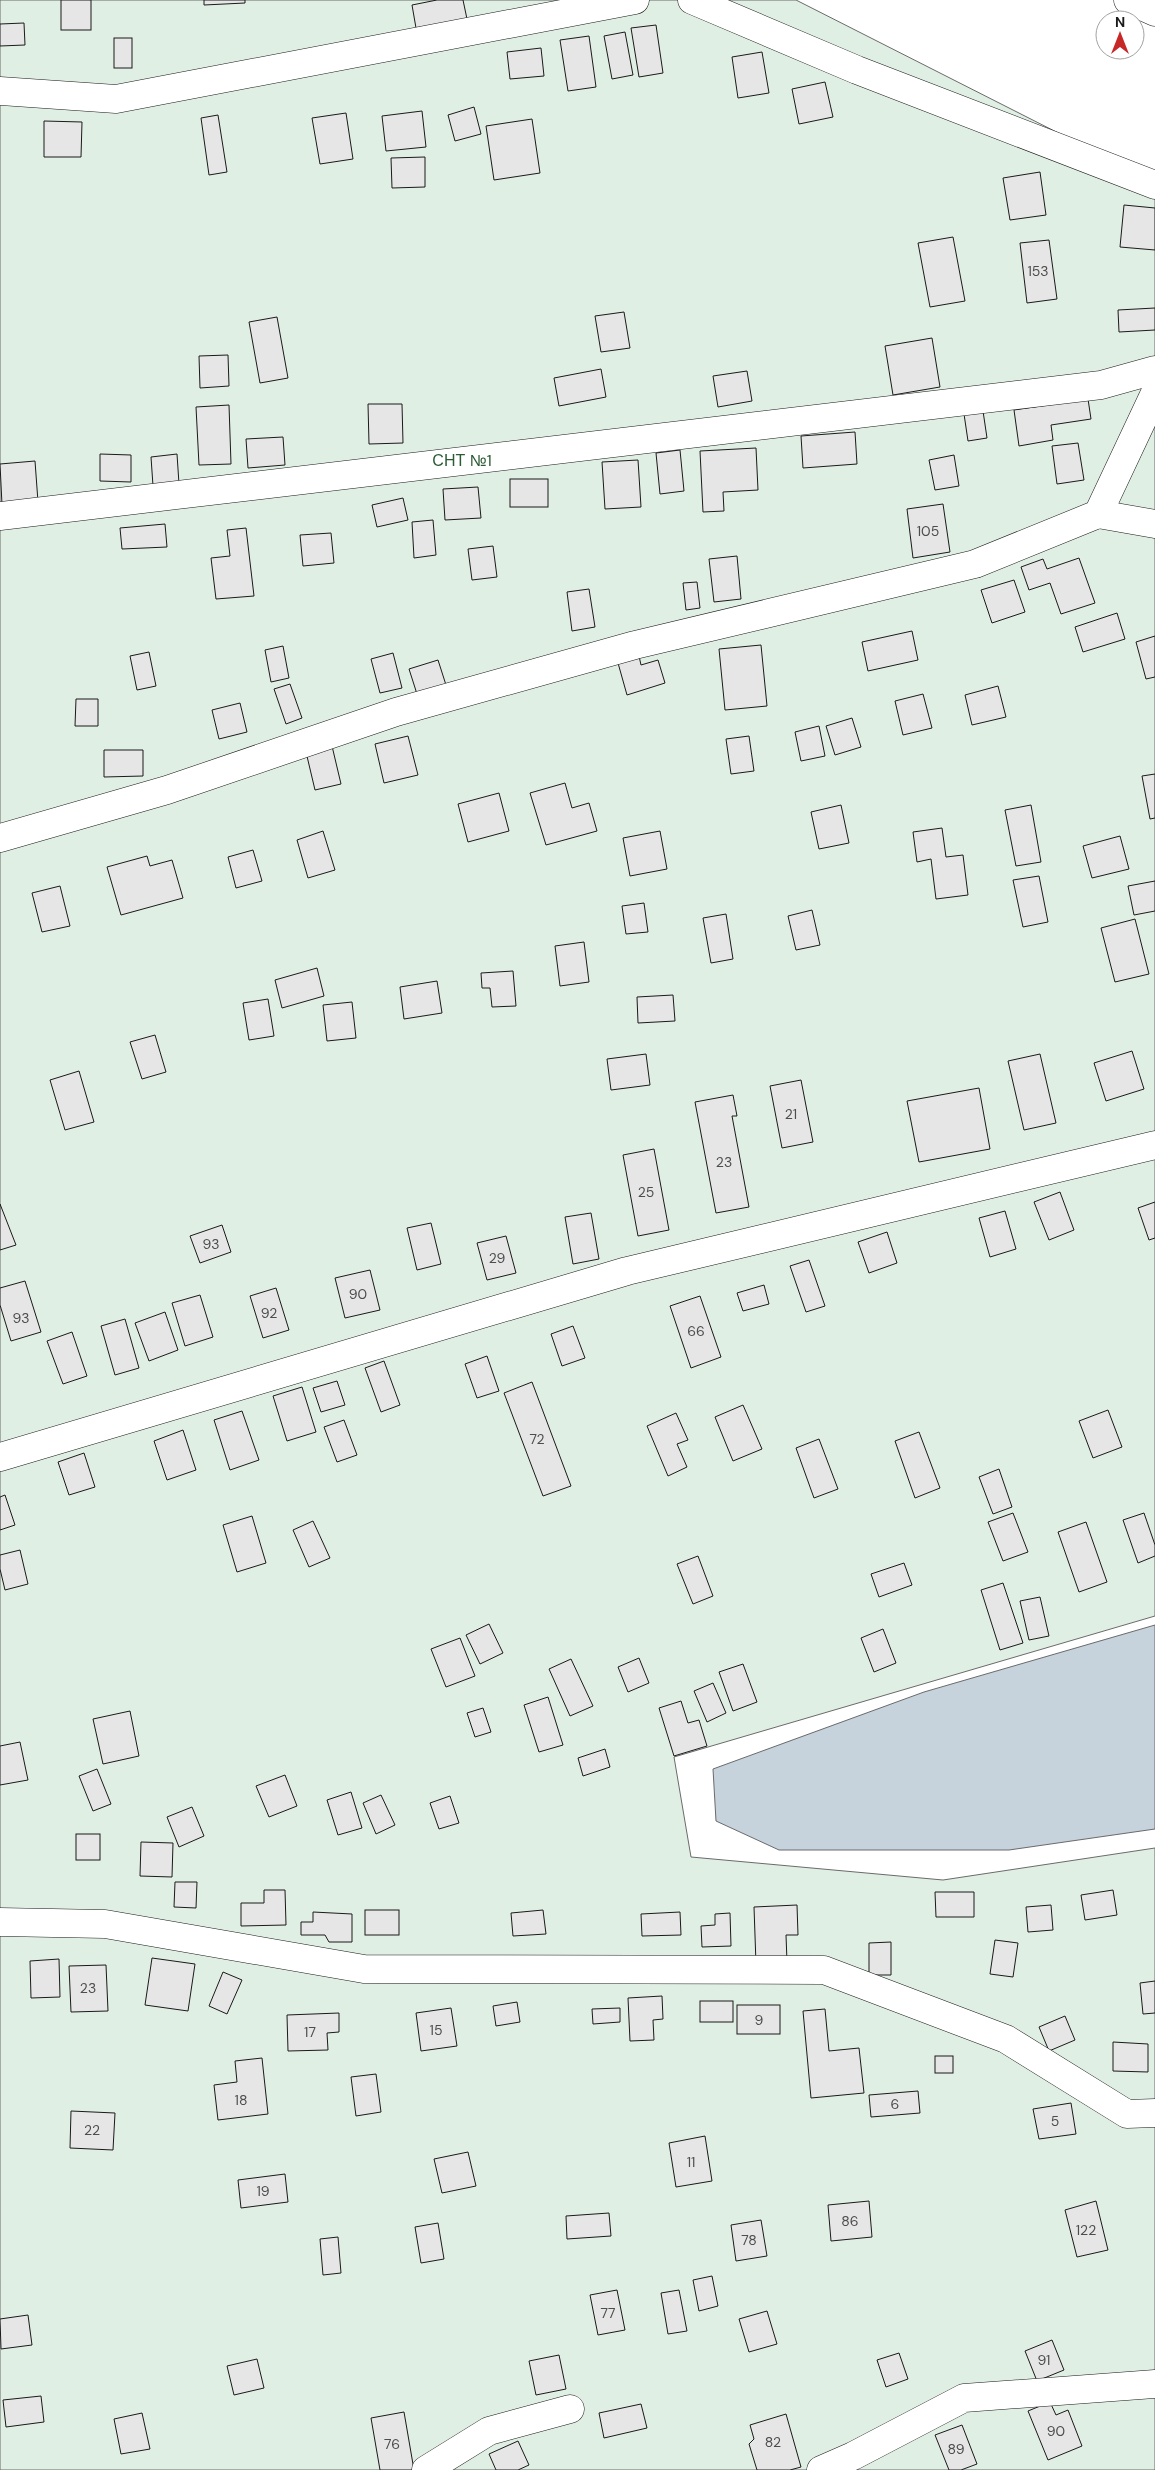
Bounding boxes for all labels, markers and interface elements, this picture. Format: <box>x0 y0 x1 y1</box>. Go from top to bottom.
north arrow <box>1095 10 1145 60</box>
text: N <box>1115 13 1125 31</box>
house number: 153 <box>1027 262 1049 280</box>
park label: СНТ №1 <box>432 450 492 471</box>
house number: 105 <box>917 522 939 540</box>
house number: 21 <box>785 1105 797 1123</box>
house number: 23 <box>716 1153 732 1171</box>
house number: 25 <box>638 1183 654 1201</box>
house number: 93 <box>203 1235 219 1253</box>
house number: 29 <box>489 1249 506 1267</box>
house number: 90 <box>349 1285 367 1303</box>
house number: 92 <box>261 1304 277 1322</box>
house number: 93 <box>13 1309 29 1327</box>
house number: 66 <box>687 1322 705 1340</box>
house number: 72 <box>529 1430 545 1448</box>
house number: 23 <box>80 1979 96 1997</box>
house number: 9 <box>755 2011 764 2029</box>
house number: 15 <box>430 2021 442 2039</box>
house number: 17 <box>304 2023 316 2041</box>
house number: 18 <box>235 2091 247 2109</box>
house number: 6 <box>891 2095 899 2113</box>
house number: 5 <box>1051 2112 1059 2130</box>
house number: 22 <box>84 2121 100 2139</box>
house number: 11 <box>687 2153 695 2171</box>
house number: 19 <box>256 2182 270 2200</box>
house number: 86 <box>841 2212 859 2230</box>
house number: 122 <box>1076 2221 1096 2239</box>
house number: 78 <box>741 2231 757 2249</box>
house number: 77 <box>601 2304 615 2322</box>
house number: 91 <box>1038 2351 1050 2369</box>
house number: 90 <box>1047 2422 1065 2440</box>
house number: 82 <box>765 2433 781 2451</box>
house number: 76 <box>384 2435 400 2453</box>
house number: 89 <box>948 2440 965 2458</box>

